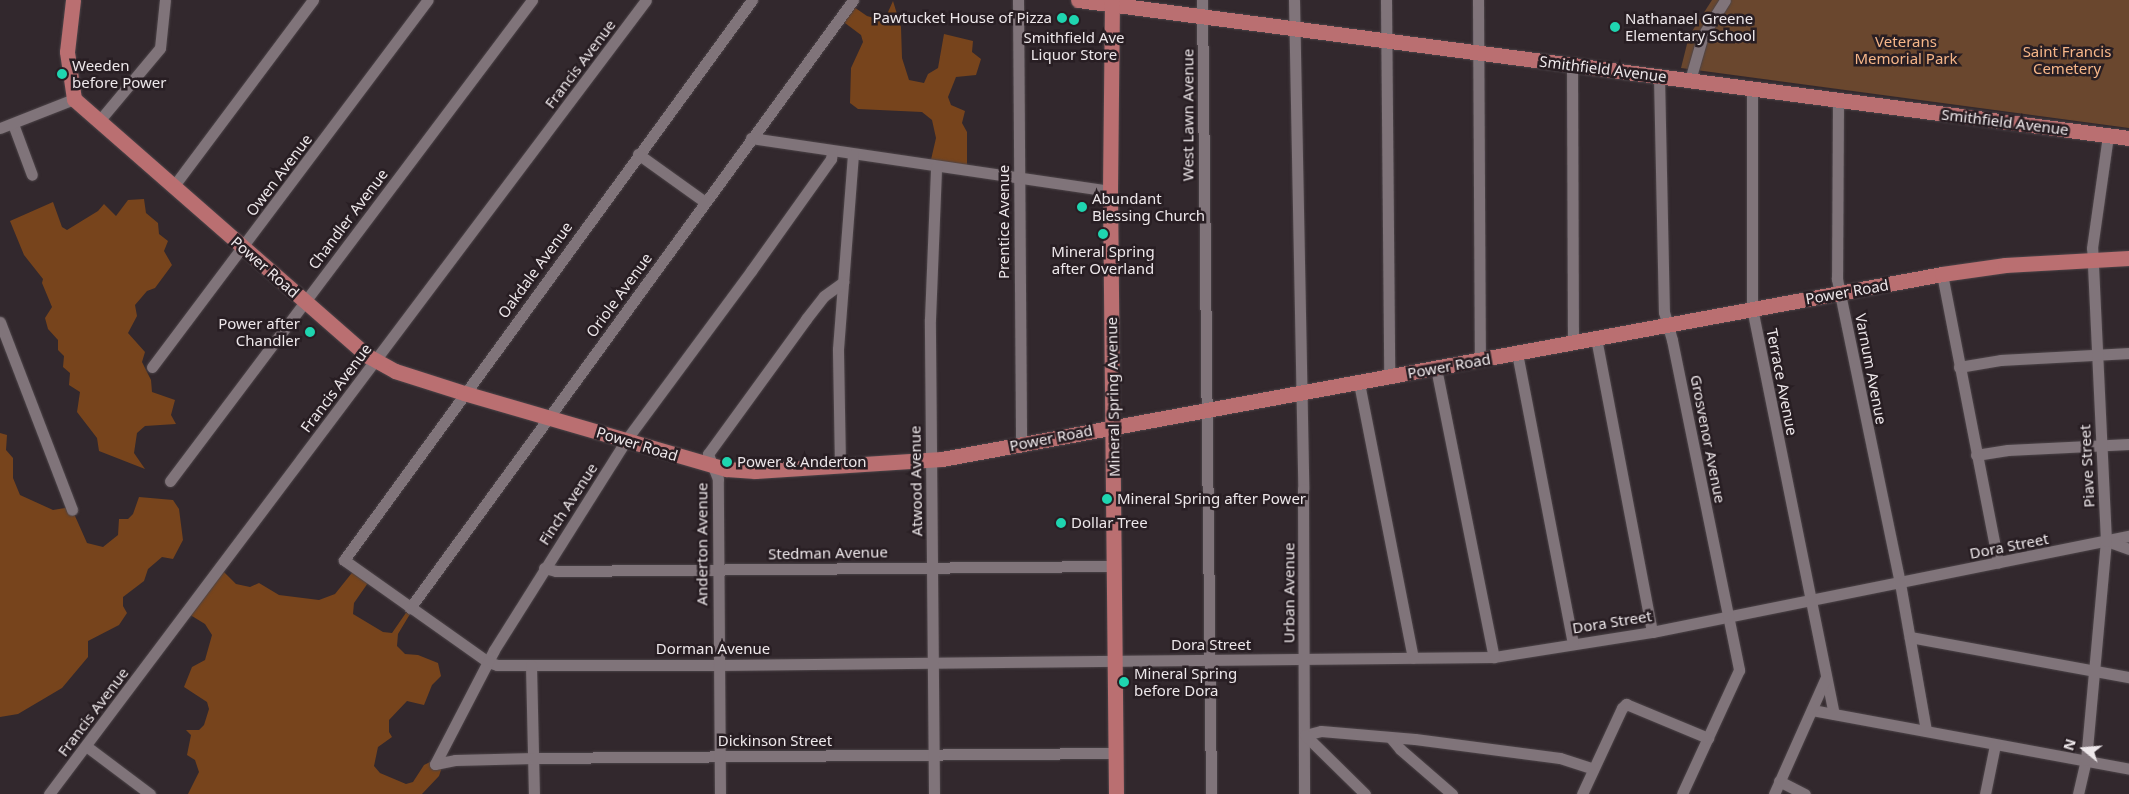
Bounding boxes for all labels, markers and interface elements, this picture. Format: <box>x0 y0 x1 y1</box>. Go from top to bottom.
place label: Pawtucket House of Pizza <box>872 9 1052 27</box>
place label: Nathanael Greene Elementary School <box>1625 9 1756 44</box>
marker: Pawtucket House of Pizza <box>1056 12 1068 24</box>
marker: Smithfield Ave Liquor Store <box>1068 14 1080 26</box>
street label: Francis Avenue <box>541 16 619 112</box>
marker: Nathanael Greene Elementary School <box>1609 21 1621 33</box>
place label: Smithfield Ave Liquor Store <box>1024 28 1124 63</box>
park label: Veterans Memorial Park <box>1854 32 1958 67</box>
park label: Saint Francis Cemetery <box>2023 42 2111 77</box>
street label: West Lawn Avenue <box>1179 49 1197 181</box>
street label: Smithfield Avenue <box>1538 52 1668 86</box>
place label: Weeden before Power <box>72 56 166 91</box>
marker: Weeden before Power <box>56 68 68 80</box>
street label: Smithfield Avenue <box>1940 105 2070 139</box>
street label: Owen Avenue <box>242 131 316 219</box>
street label: Chandler Avenue <box>304 165 392 273</box>
street label: Prentice Avenue <box>995 165 1013 279</box>
place label: Abundant Blessing Church <box>1092 189 1205 224</box>
marker: Abundant Blessing Church <box>1076 201 1088 213</box>
street label: Oakdale Avenue <box>494 218 576 322</box>
marker: Mineral Spring after Overland <box>1097 228 1109 240</box>
street label: Power Road <box>227 233 303 301</box>
place label: Mineral Spring after Overland <box>1051 242 1155 277</box>
street label: Oriole Avenue <box>582 249 656 341</box>
street label: Power Road <box>1804 276 1890 308</box>
street label: Varnum Avenue <box>1851 312 1891 426</box>
place label: Power after Chandler <box>218 314 300 349</box>
street label: Mineral Spring Avenue <box>1103 317 1123 477</box>
marker: Power after Chandler <box>304 326 316 338</box>
street label: Terrace Avenue <box>1763 327 1801 437</box>
street label: Francis Avenue <box>297 340 375 436</box>
street label: Power Road <box>1406 350 1492 382</box>
street label: Grosvenor Avenue <box>1687 373 1729 505</box>
street label: Power Road <box>1008 421 1094 455</box>
street label: Power Road <box>594 423 680 465</box>
street label: Piave Street <box>2076 424 2098 508</box>
street label: Atwood Avenue <box>906 425 926 537</box>
place label: Power & Anderton <box>737 453 867 471</box>
marker: Power & Anderton <box>721 456 733 468</box>
street label: Finch Avenue <box>535 460 601 548</box>
street label: Anderton Avenue <box>693 482 711 606</box>
place label: Mineral Spring after Power <box>1117 490 1306 508</box>
marker: Mineral Spring after Power <box>1101 493 1113 505</box>
place label: Dollar Tree <box>1071 514 1148 532</box>
marker: Dollar Tree <box>1055 517 1067 529</box>
street label: Dora Street <box>1968 530 2050 562</box>
street label: Stedman Avenue <box>768 543 888 563</box>
street label: Urban Avenue <box>1280 543 1298 643</box>
street label: Dora Street <box>1571 607 1653 637</box>
street label: Dora Street <box>1171 636 1251 654</box>
street label: Dorman Avenue <box>656 640 770 658</box>
street label: Francis Avenue <box>54 664 132 760</box>
place label: Mineral Spring before Dora <box>1134 664 1237 699</box>
marker: Mineral Spring before Dora <box>1118 676 1130 688</box>
north arrow <box>2059 724 2109 774</box>
street label: Dickinson Street <box>718 732 832 750</box>
text: N <box>2058 736 2080 753</box>

